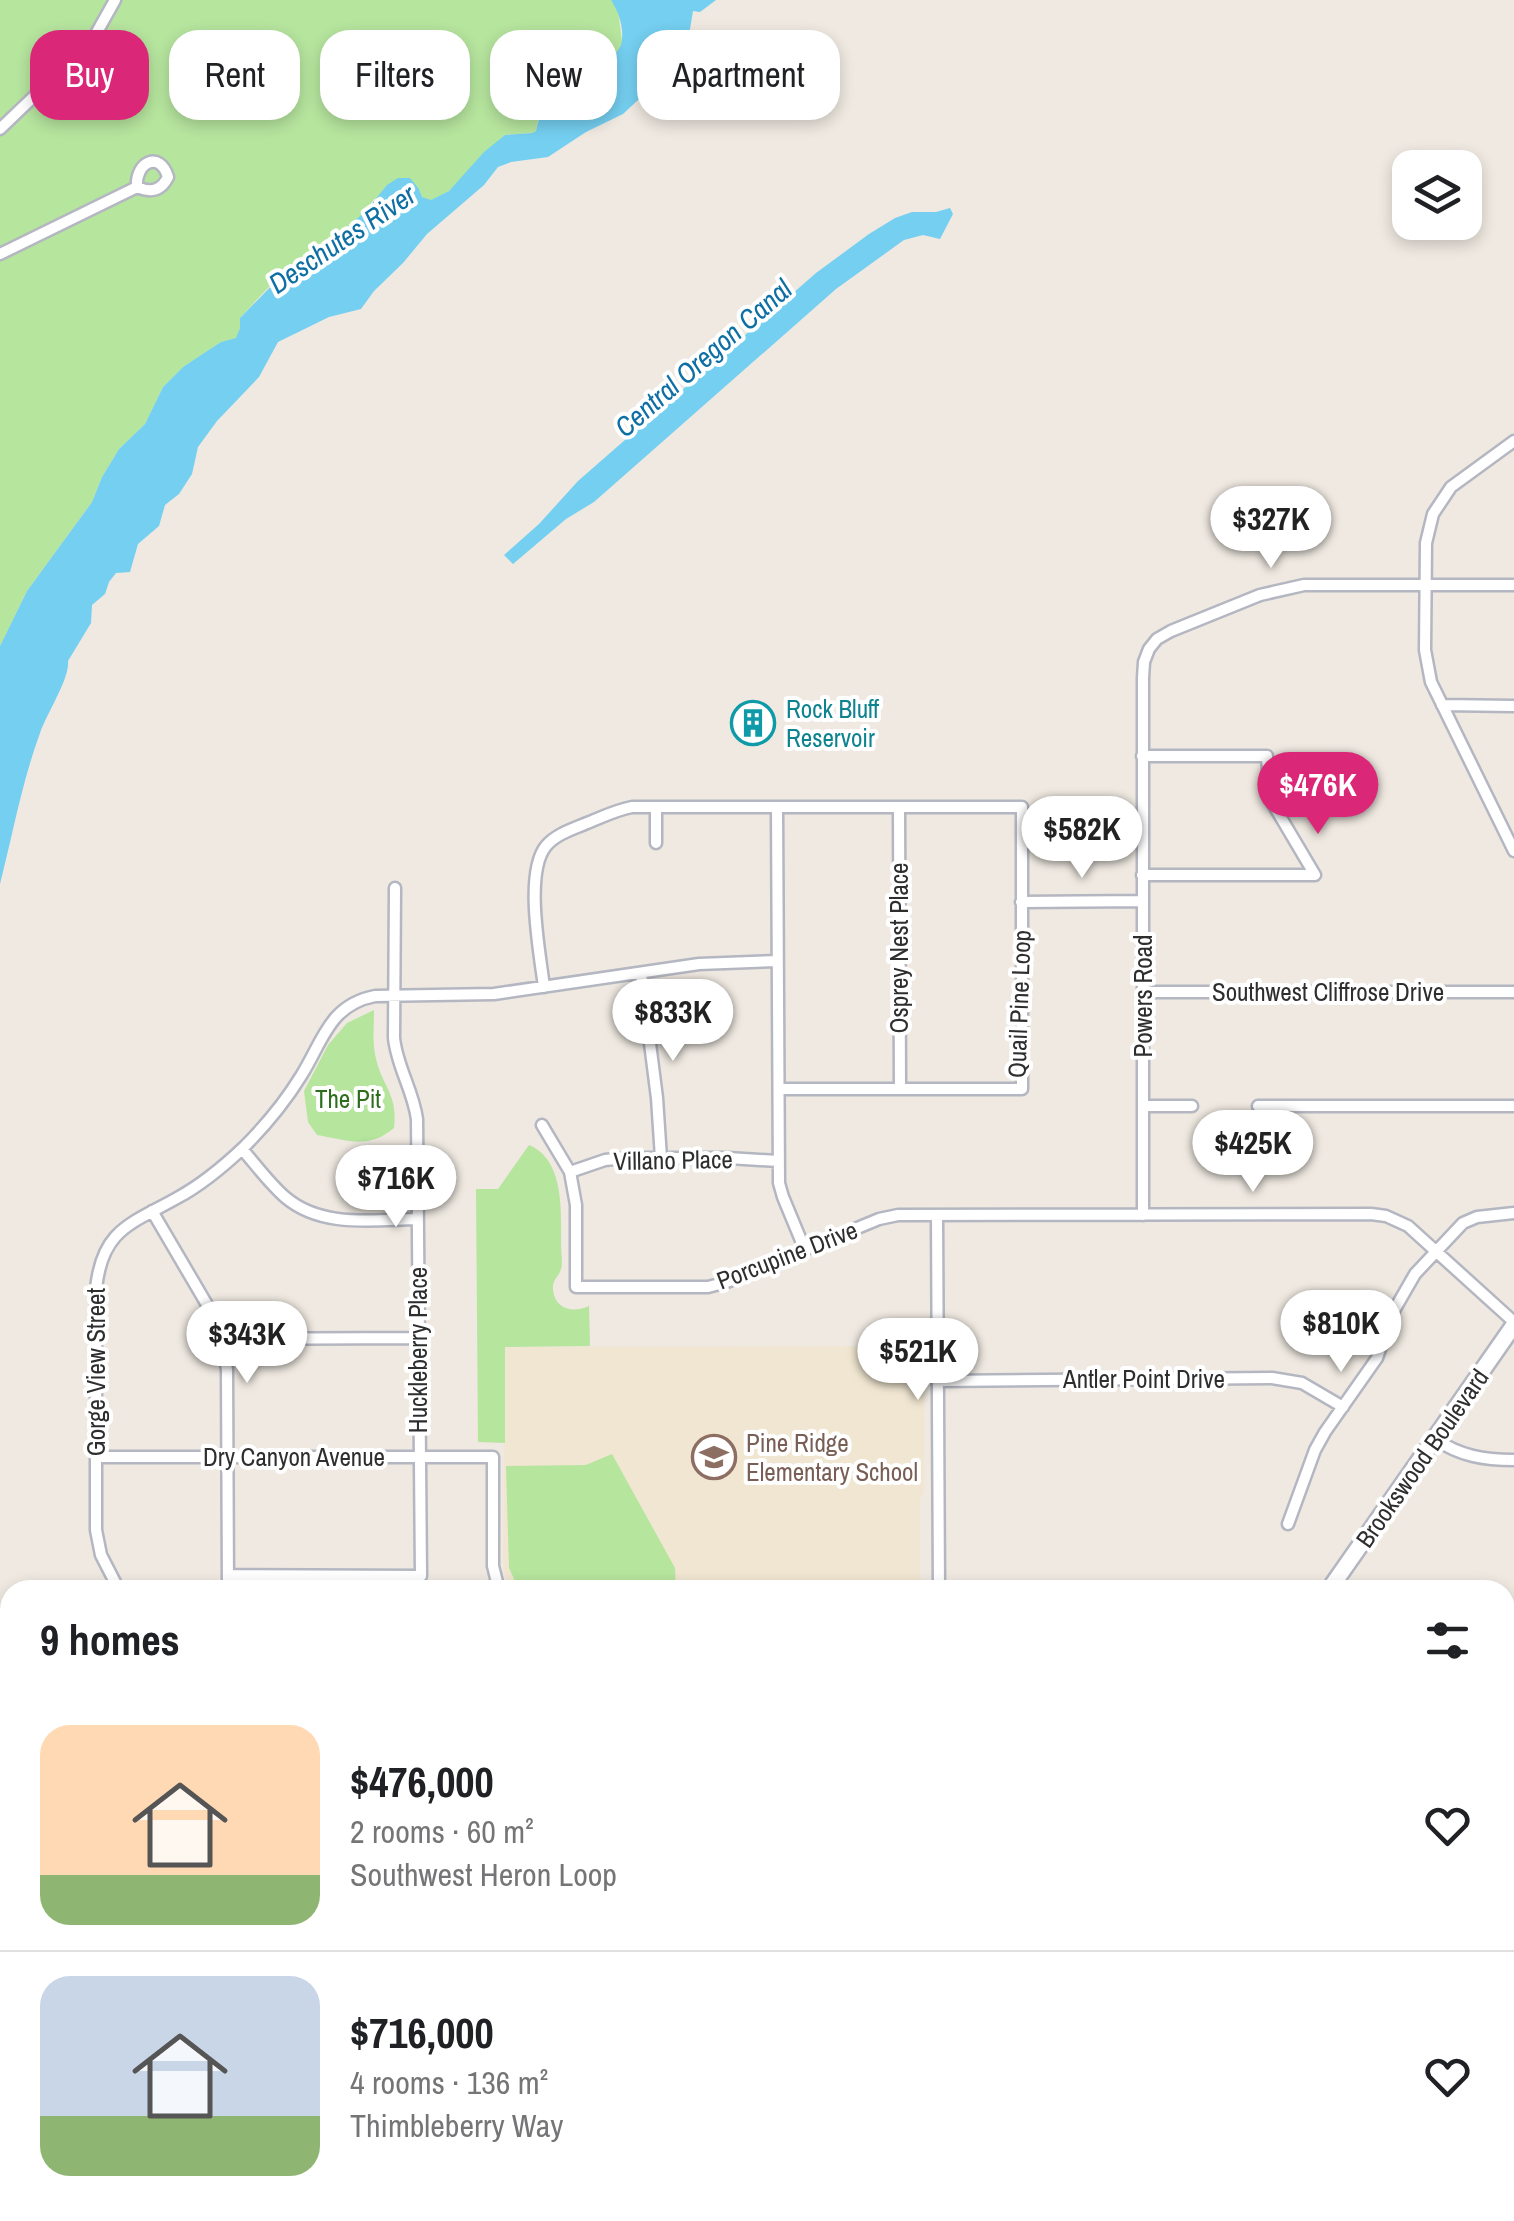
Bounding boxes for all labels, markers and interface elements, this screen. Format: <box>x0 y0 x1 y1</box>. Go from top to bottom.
chip: Buy <box>30 30 149 120</box>
chip: Rent <box>169 30 300 120</box>
chip: Filters <box>320 30 470 120</box>
chip: New <box>490 30 617 120</box>
chip: Apartment <box>637 30 840 120</box>
map controls <box>1392 150 1482 240</box>
button: layers <box>1392 150 1482 240</box>
water label: Deschutes River <box>261 175 424 302</box>
water label: Central Oregon Canal <box>606 270 800 446</box>
pin: $327K <box>1201 486 1341 571</box>
text: $327K <box>1232 497 1310 540</box>
place label: Rock Bluff Reservoir <box>786 692 880 755</box>
building icon: Rock Bluff Reservoir <box>730 700 776 746</box>
pin: $476K <box>1248 752 1388 837</box>
text: $476K <box>1279 763 1357 806</box>
pin: $582K <box>1012 796 1152 881</box>
text: $582K <box>1043 807 1121 850</box>
street label: Osprey Nest Place <box>882 863 916 1033</box>
street label: Quail Pine Loop <box>999 929 1039 1079</box>
street label: Powers Road <box>1126 934 1160 1058</box>
street label: Southwest Cliffrose Drive <box>1212 975 1444 1009</box>
pin: $833K <box>603 979 743 1064</box>
text: $833K <box>634 990 712 1033</box>
park label: The Pit <box>315 1082 381 1116</box>
pin: $425K <box>1183 1110 1323 1195</box>
text: $425K <box>1214 1121 1292 1164</box>
street label: Villano Place <box>613 1142 733 1178</box>
pin: $716K <box>326 1145 466 1230</box>
text: $716K <box>357 1156 435 1199</box>
street label: Porcupine Drive <box>712 1213 862 1297</box>
street label: Huckleberry Place <box>401 1267 435 1433</box>
street label: Gorge View Street <box>79 1288 113 1456</box>
pin: $810K <box>1271 1290 1411 1375</box>
pin: $343K <box>177 1301 317 1386</box>
text: $810K <box>1302 1301 1380 1344</box>
text: $343K <box>208 1312 286 1355</box>
pin: $521K <box>848 1318 988 1403</box>
text: $521K <box>879 1329 957 1372</box>
street label: Antler Point Drive <box>1062 1362 1225 1396</box>
street label: Brookswood Boulevard <box>1348 1362 1496 1554</box>
place label: Pine Ridge Elementary School <box>746 1426 918 1489</box>
school or university icon: Pine Ridge Elementary School <box>691 1434 737 1480</box>
street label: Dry Canyon Avenue <box>203 1440 385 1474</box>
text: 9 homes <box>40 1612 180 1668</box>
icon: filters <box>1420 1613 1475 1668</box>
text: $476,000 <box>350 1754 494 1810</box>
icon: home <box>120 1765 240 1885</box>
icon: heart <box>1420 1798 1475 1853</box>
text: 2 rooms · 60 m² <box>350 1810 534 1853</box>
text: Southwest Heron Loop <box>350 1853 617 1896</box>
text: $716,000 <box>350 2005 494 2061</box>
icon: home <box>120 2016 240 2136</box>
icon: heart <box>1420 2049 1475 2104</box>
text: 4 rooms · 136 m² <box>350 2061 548 2104</box>
text: Thimbleberry Way <box>350 2104 563 2147</box>

